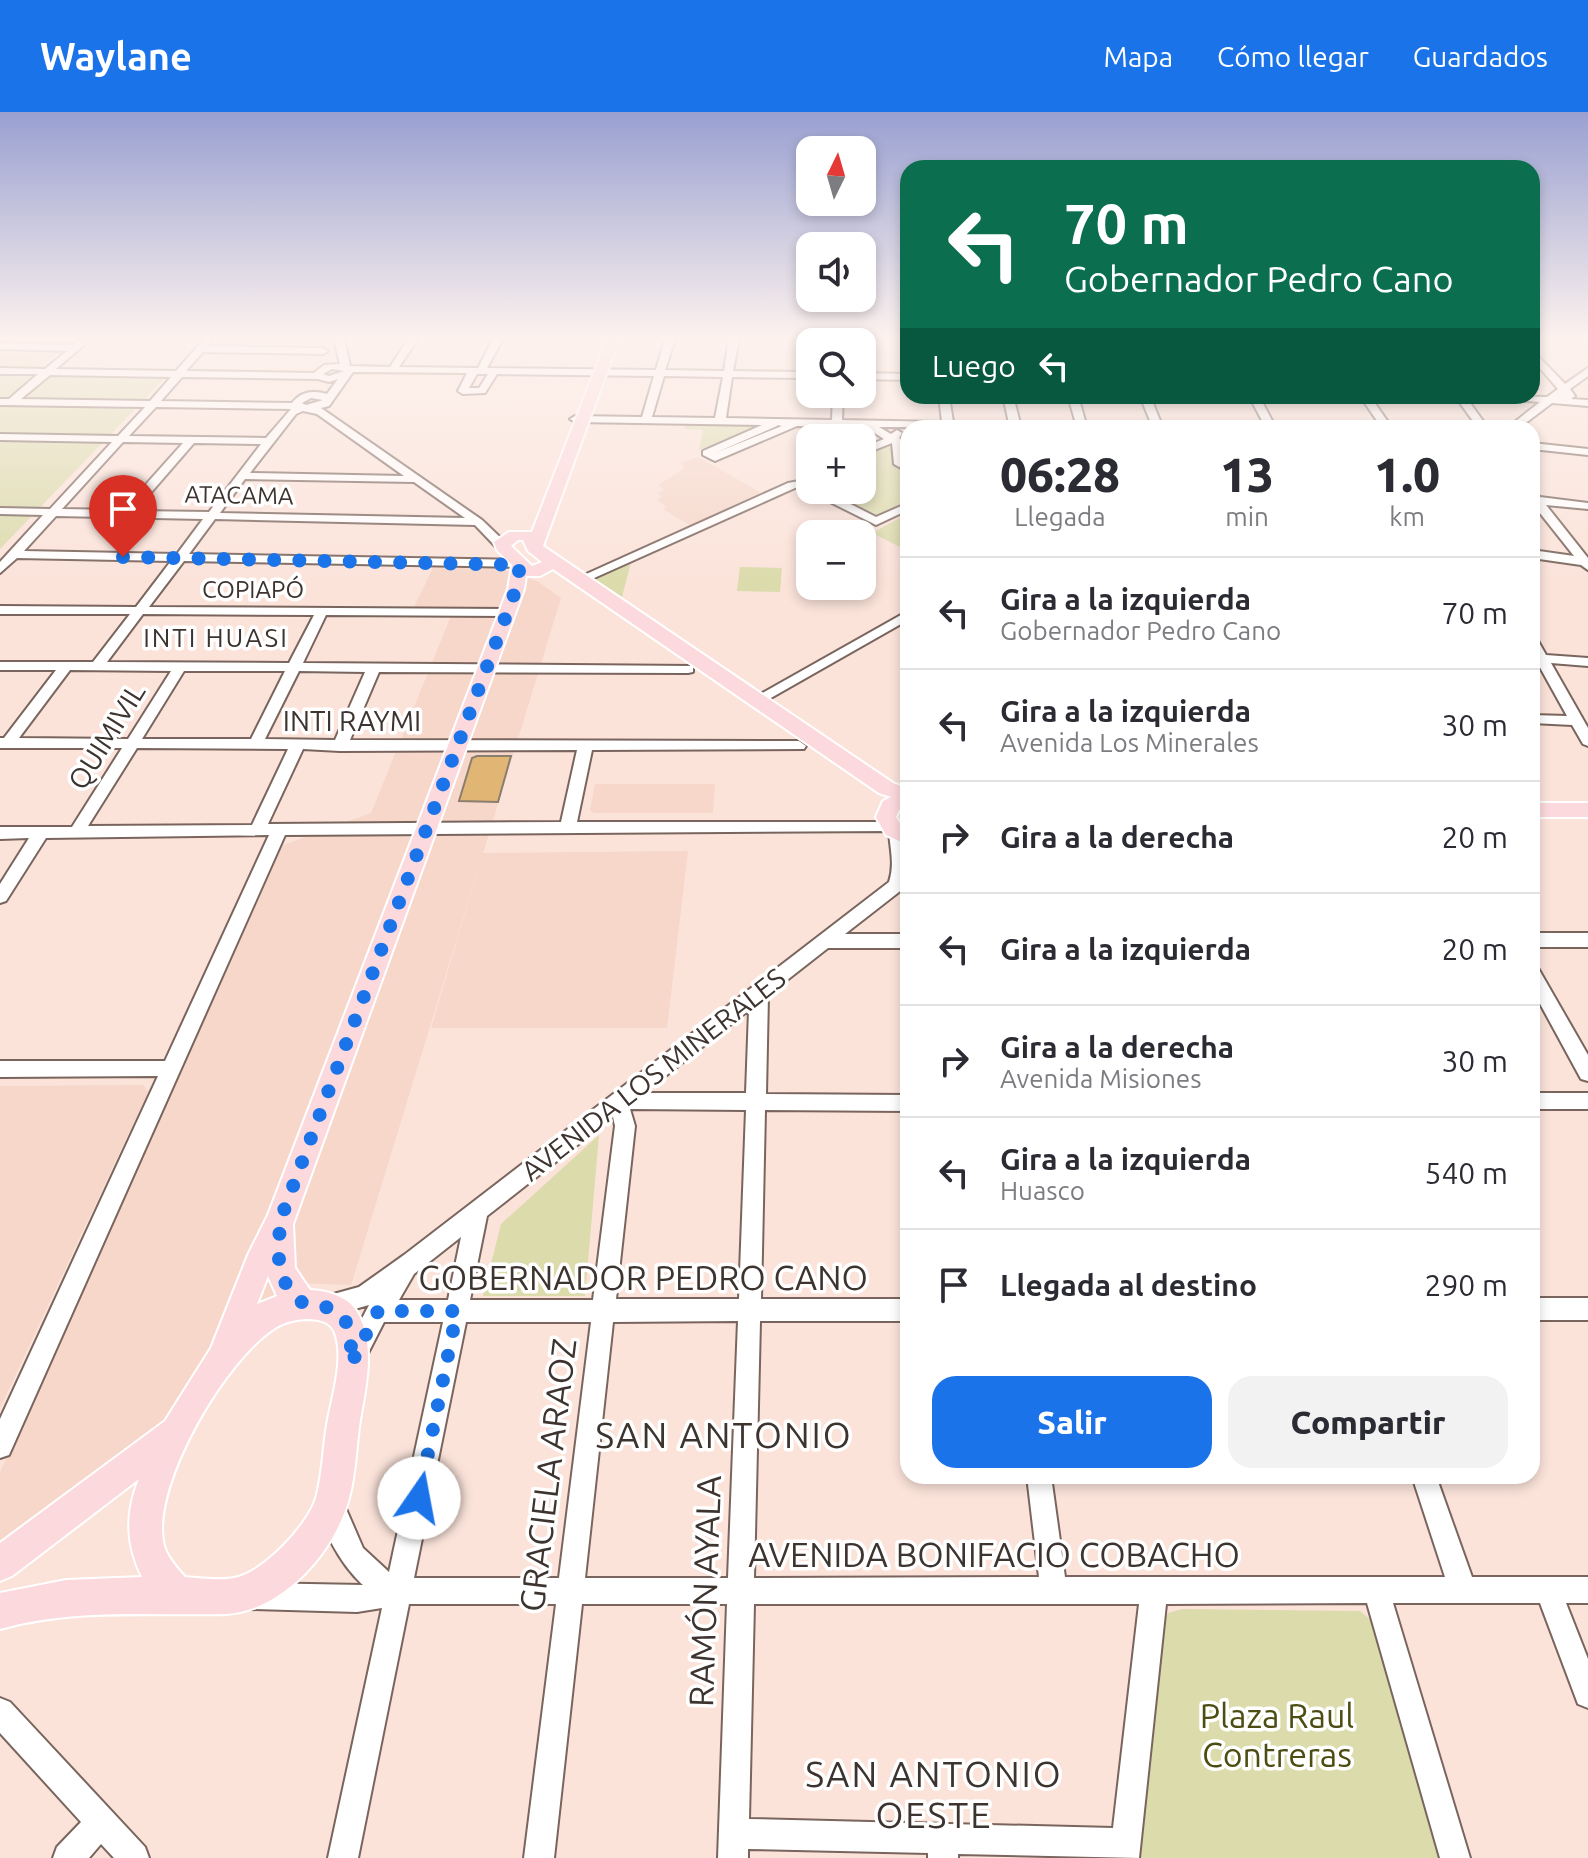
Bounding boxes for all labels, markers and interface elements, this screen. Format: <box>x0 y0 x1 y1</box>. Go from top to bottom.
text: Waylane <box>40 35 192 77</box>
text: Mapa <box>1104 41 1173 72</box>
text: Cómo llegar <box>1217 41 1369 72</box>
text: Guardados <box>1413 41 1548 72</box>
north arrow <box>796 136 876 216</box>
map controls <box>796 136 876 600</box>
icon: left <box>932 192 1036 296</box>
text: 70 m <box>1064 192 1189 255</box>
button: sound <box>796 232 876 312</box>
text: Gobernador Pedro Cano <box>1064 258 1453 299</box>
button: search <box>796 328 876 408</box>
icon: left <box>1032 344 1076 388</box>
text: Luego <box>932 349 1016 383</box>
button: + <box>796 424 876 504</box>
text: 06:28 <box>1000 447 1120 501</box>
text: 13 <box>1220 447 1274 501</box>
text: 1.0 <box>1374 447 1440 501</box>
pin <box>89 475 157 557</box>
street label: ATACAMA <box>184 481 294 509</box>
icon: arrive <box>101 487 145 531</box>
text: Llegada <box>1014 502 1106 531</box>
text: min <box>1225 502 1269 531</box>
text: km <box>1389 502 1425 531</box>
button: − <box>796 520 876 600</box>
street label: COPIAPÓ <box>202 575 304 603</box>
text: Gira a la izquierda <box>1000 582 1251 616</box>
icon: left <box>932 591 976 635</box>
text: 70 m <box>1441 596 1508 630</box>
text: Gobernador Pedro Cano <box>1000 616 1281 645</box>
district label: INTI HUASI <box>143 623 289 652</box>
street label: QUIMIVIL <box>61 677 151 795</box>
text: Gira a la izquierda <box>1000 694 1251 728</box>
icon: left <box>932 703 976 747</box>
street label: INTI RAYMI <box>283 705 421 736</box>
text: 30 m <box>1441 708 1508 742</box>
text: Avenida Los Minerales <box>1000 728 1259 757</box>
icon: right <box>932 815 976 859</box>
text: Gira a la derecha <box>1000 820 1234 854</box>
text: 20 m <box>1441 820 1508 854</box>
icon: left <box>932 927 976 971</box>
text: Gira a la izquierda <box>1000 932 1251 966</box>
text: 20 m <box>1441 932 1508 966</box>
street label: AVENIDA LOS MINERALES <box>515 961 791 1187</box>
text: Gira a la derecha <box>1000 1030 1234 1064</box>
icon: right <box>932 1039 976 1083</box>
text: 30 m <box>1441 1044 1508 1078</box>
text: Avenida Misiones <box>1000 1064 1201 1093</box>
text: Gira a la izquierda <box>1000 1142 1251 1176</box>
icon: left <box>932 1151 976 1195</box>
text: 540 m <box>1424 1156 1508 1190</box>
text: Huasco <box>1000 1176 1085 1205</box>
street label: GOBERNADOR PEDRO CANO <box>418 1258 868 1296</box>
icon: arrive <box>932 1263 976 1307</box>
text: Llegada al destino <box>1000 1268 1257 1302</box>
text: 290 m <box>1424 1268 1508 1302</box>
street label: GRACIELA ARAOZ <box>511 1336 583 1614</box>
button: Salir <box>932 1376 1212 1468</box>
button: Compartir <box>1228 1376 1508 1468</box>
district label: SAN ANTONIO <box>595 1414 853 1455</box>
position arrow <box>377 1456 461 1540</box>
street label: RAMÓN AYALA <box>680 1475 727 1707</box>
street label: AVENIDA BONIFACIO COBACHO <box>748 1535 1240 1573</box>
park label: Plaza Raul Contreras <box>1200 1696 1354 1773</box>
district label: SAN ANTONIO OESTE <box>805 1753 1063 1835</box>

